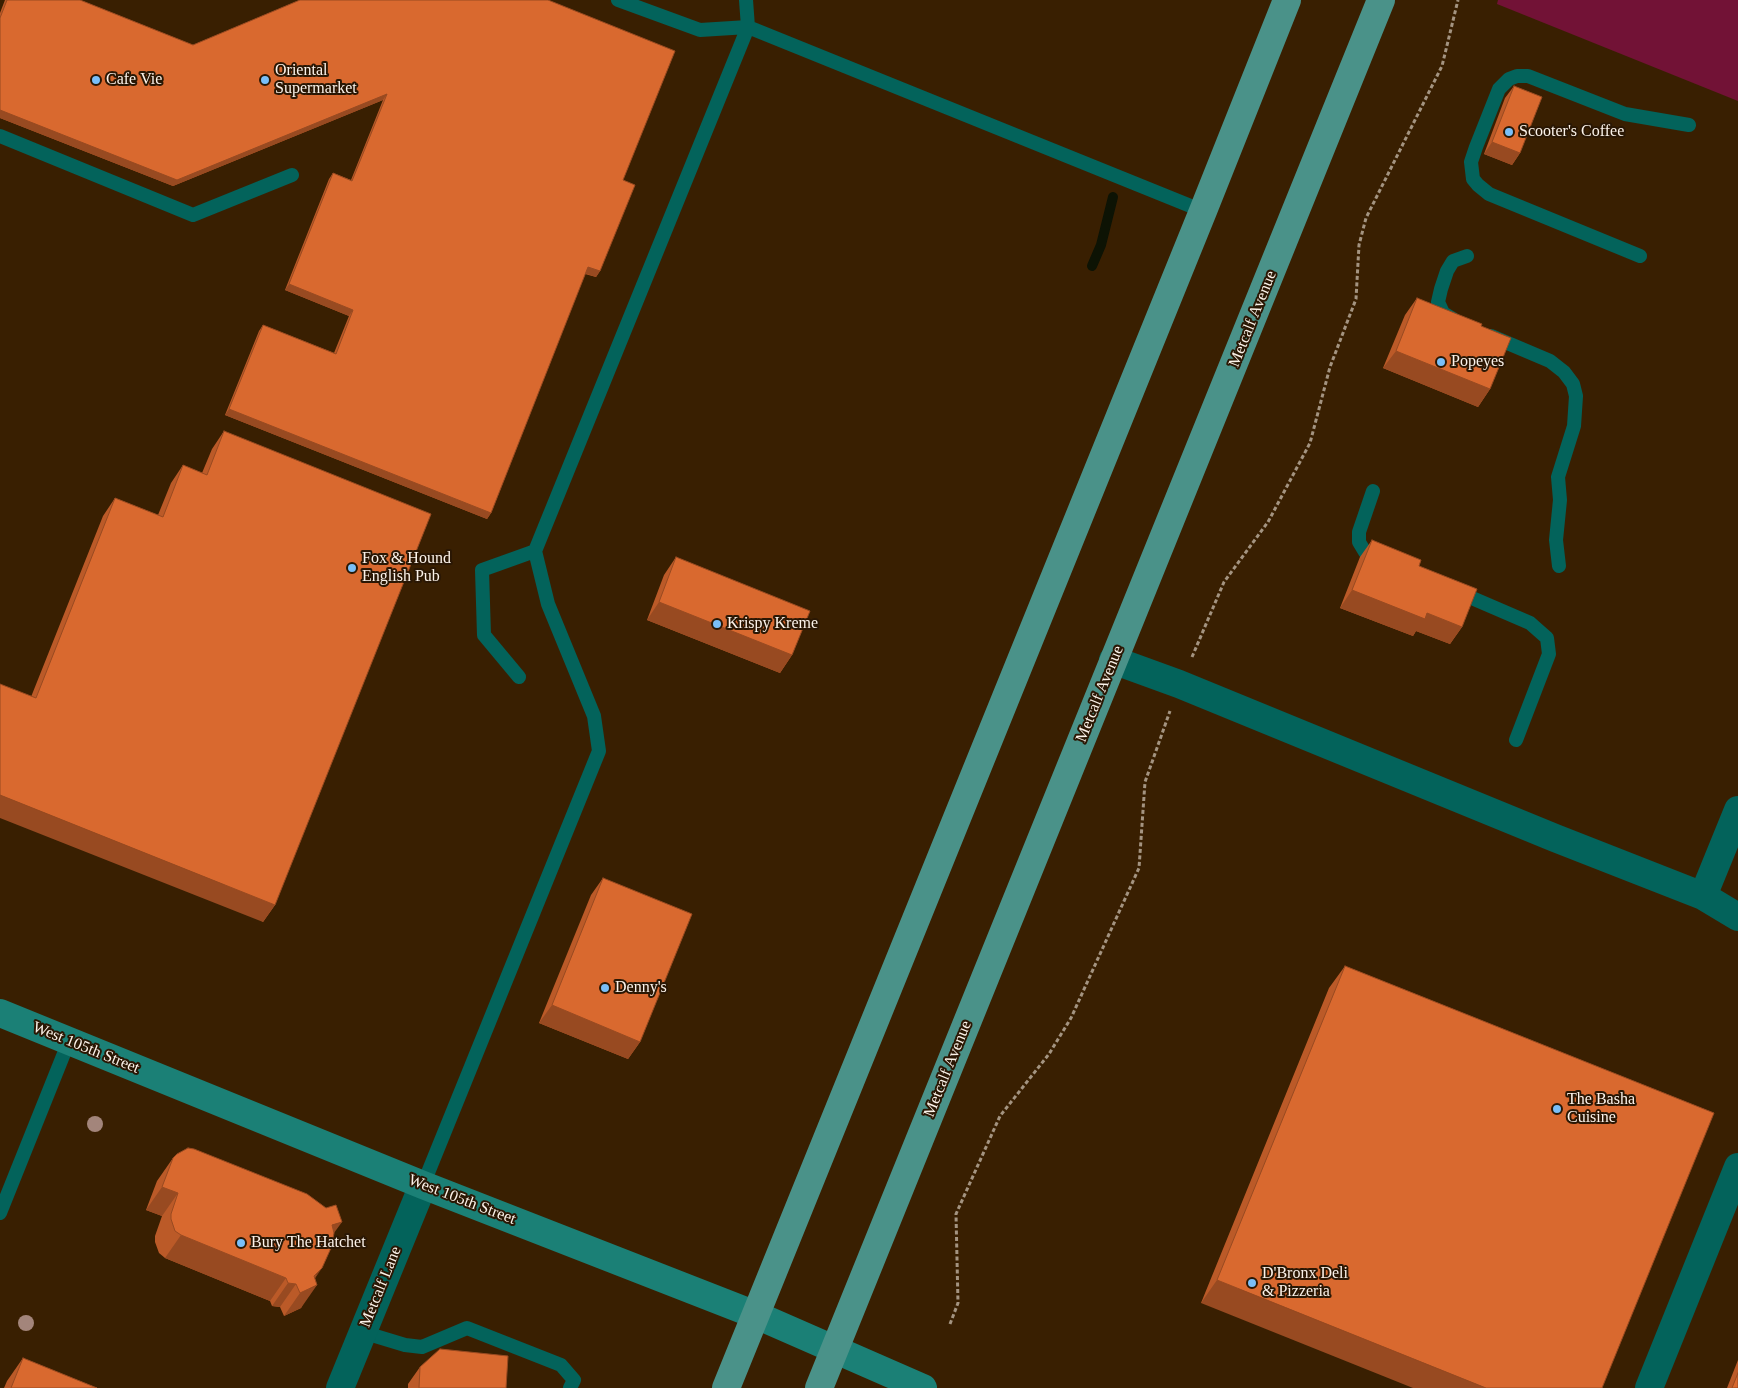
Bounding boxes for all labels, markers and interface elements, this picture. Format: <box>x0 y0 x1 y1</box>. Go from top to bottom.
place label: Oriental Supermarket <box>275 61 357 99</box>
place label: Cafe Vie <box>106 70 162 90</box>
marker: Cafe Vie <box>90 74 102 86</box>
marker: Oriental Supermarket <box>259 74 271 86</box>
place label: Scooter's Coffee <box>1519 122 1624 142</box>
marker: Scooter's Coffee <box>1503 126 1515 138</box>
street label: Metcalf Avenue <box>1225 268 1281 370</box>
place label: Popeyes <box>1451 352 1504 372</box>
marker: Popeyes <box>1435 356 1447 368</box>
place label: Fox & Hound English Pub <box>362 549 451 587</box>
marker: Fox & Hound English Pub <box>346 562 358 574</box>
place label: Krispy Kreme <box>727 614 818 634</box>
marker: Krispy Kreme <box>711 618 723 630</box>
street label: Metcalf Avenue <box>1072 643 1128 745</box>
place label: Denny's <box>615 978 667 998</box>
marker: Denny's <box>599 982 611 994</box>
street label: West 105th Street <box>30 1018 142 1078</box>
street label: Metcalf Avenue <box>920 1018 976 1120</box>
place label: The Basha Cuisine <box>1567 1090 1635 1128</box>
marker: The Basha Cuisine <box>1551 1103 1563 1115</box>
street label: West 105th Street <box>406 1171 518 1229</box>
place label: Bury The Hatchet <box>251 1233 366 1253</box>
marker: Bury The Hatchet <box>235 1237 247 1249</box>
street label: Metcalf Lane <box>356 1244 406 1330</box>
place label: D'Bronx Deli & Pizzeria <box>1262 1264 1348 1302</box>
marker: D'Bronx Deli & Pizzeria <box>1246 1277 1258 1289</box>

